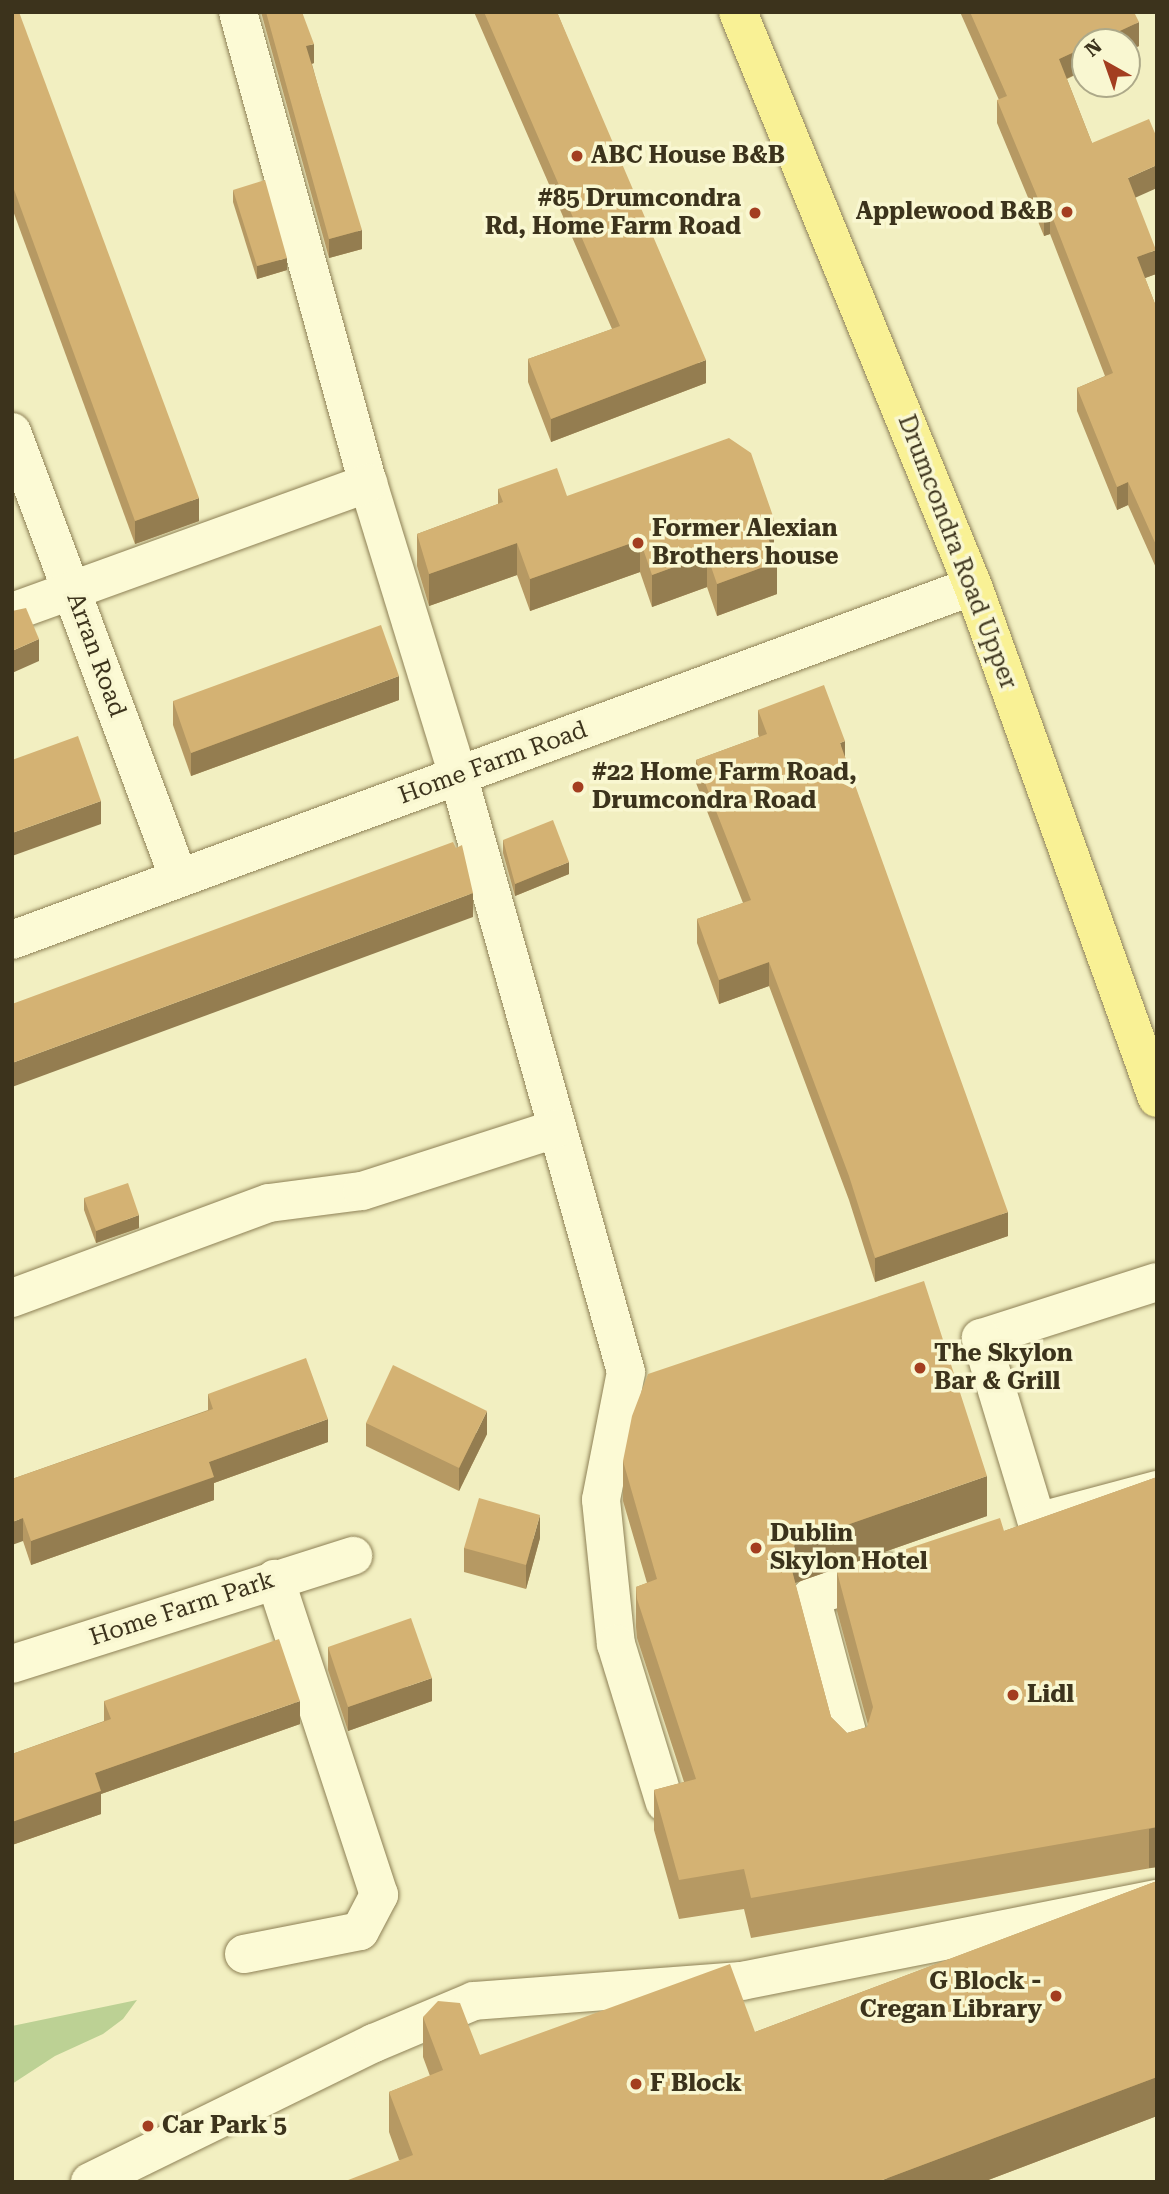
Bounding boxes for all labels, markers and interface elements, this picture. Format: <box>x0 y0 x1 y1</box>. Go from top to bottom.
north arrow <box>1071 28 1141 98</box>
text: N <box>1080 35 1106 62</box>
place label: ABC House B&B <box>591 142 785 170</box>
marker: ABC House B&B <box>569 148 585 164</box>
place label: #85 Drumcondra Rd, Home Farm Road <box>485 185 741 241</box>
place label: Applewood B&B <box>856 198 1053 226</box>
marker: Applewood B&B <box>1059 204 1075 220</box>
marker: #85 Drumcondra Rd, Home Farm Road <box>747 205 763 221</box>
street label: Drumcondra Road Upper <box>891 411 1023 693</box>
place label: Former Alexian Brothers house <box>652 515 839 571</box>
marker: Former Alexian Brothers house <box>630 535 646 551</box>
street label: Arran Road <box>60 589 132 721</box>
street label: Home Farm Road <box>395 716 591 810</box>
place label: #22 Home Farm Road, Drumcondra Road <box>592 759 857 815</box>
marker: #22 Home Farm Road, Drumcondra Road <box>570 779 586 795</box>
place label: The Skylon Bar & Grill <box>934 1340 1073 1396</box>
marker: The Skylon Bar & Grill <box>912 1360 928 1376</box>
place label: Dublin Skylon Hotel <box>770 1520 928 1576</box>
marker: Dublin Skylon Hotel <box>748 1540 764 1556</box>
street label: Home Farm Park <box>86 1566 278 1652</box>
place label: Lidl <box>1027 1681 1074 1709</box>
marker: Lidl <box>1005 1687 1021 1703</box>
place label: G Block - Cregan Library <box>860 1968 1042 2024</box>
marker: G Block - Cregan Library <box>1048 1988 1064 2004</box>
place label: F Block <box>650 2070 742 2098</box>
marker: F Block <box>628 2076 644 2092</box>
place label: Car Park 5 <box>162 2112 287 2140</box>
marker: Car Park 5 <box>140 2118 156 2134</box>

